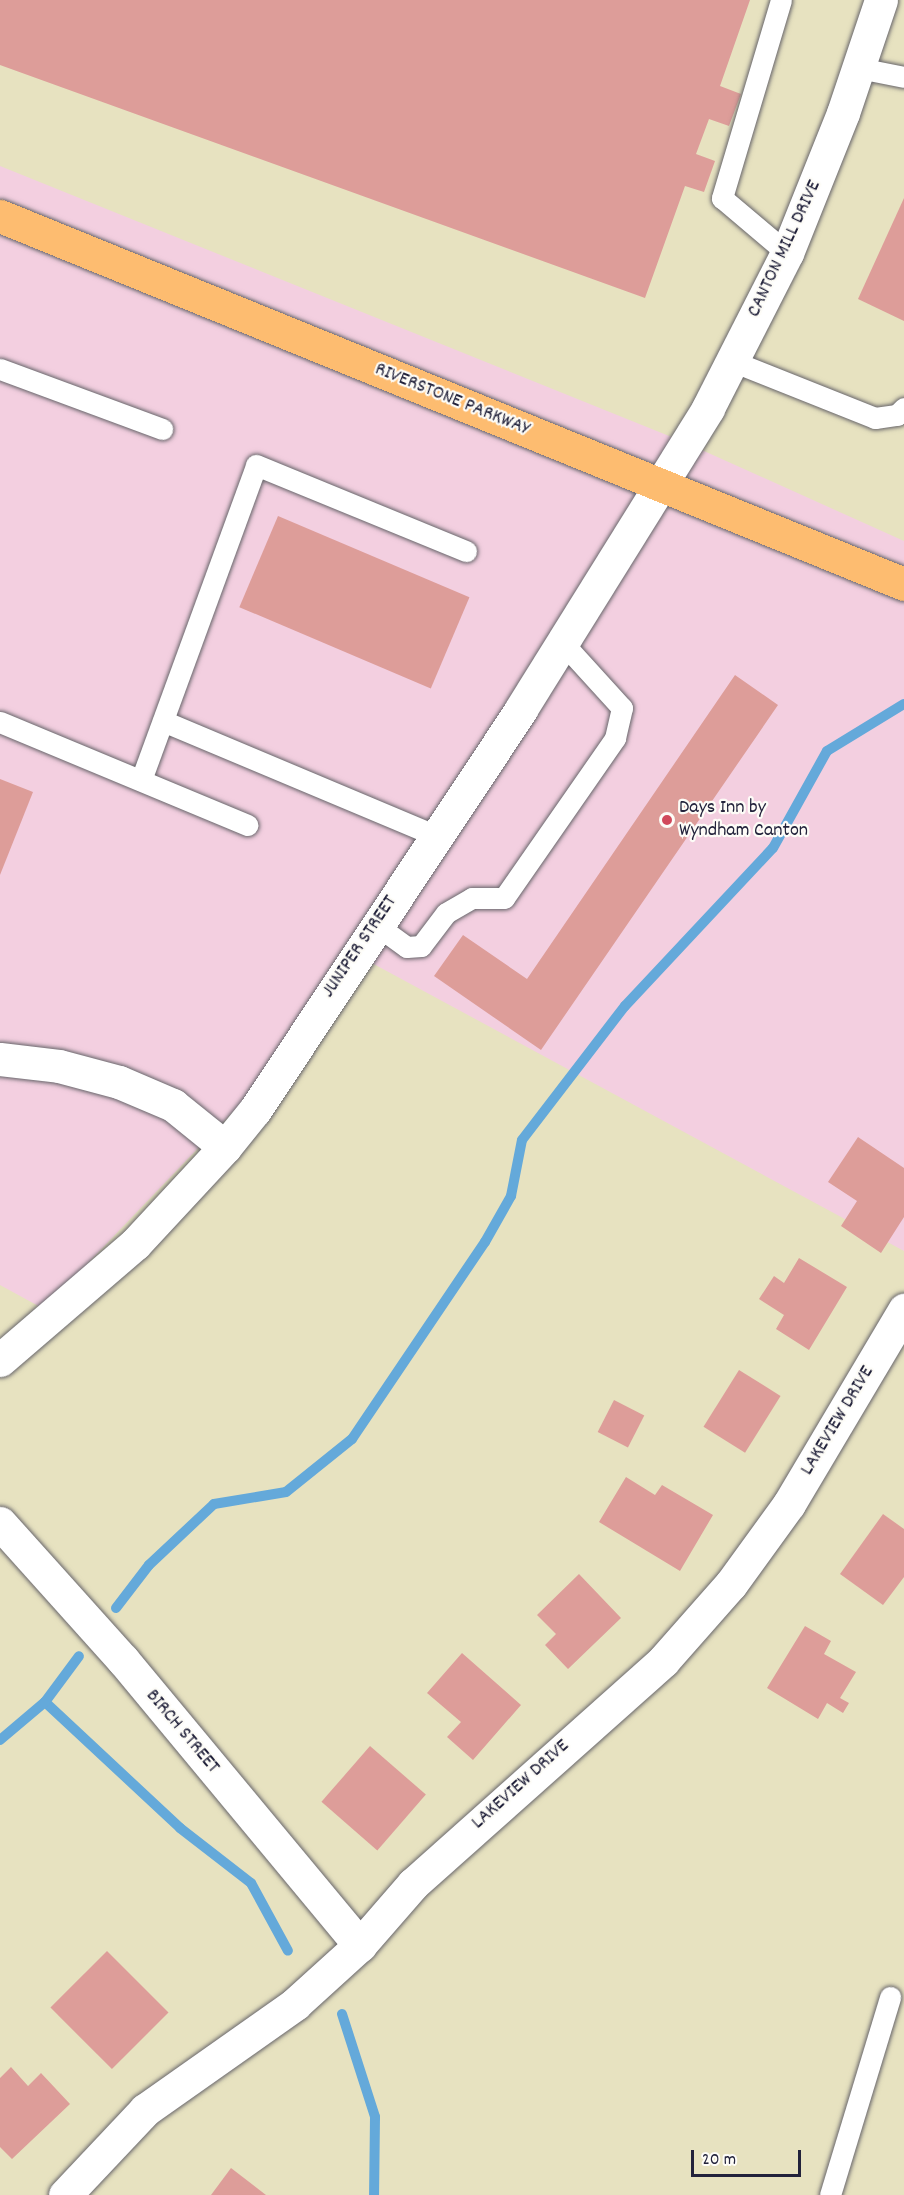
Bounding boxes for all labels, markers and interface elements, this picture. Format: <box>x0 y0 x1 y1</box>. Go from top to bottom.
street label: CANTON MILL DRIVE <box>743 177 827 321</box>
street label: RIVERSTONE PARKWAY <box>371 358 533 442</box>
place label: Days Inn by Wyndham Canton <box>679 796 808 843</box>
marker: Days Inn by Wyndham Canton <box>660 813 674 827</box>
street label: JUNIPER STREET <box>317 891 403 1003</box>
street label: LAKEVIEW DRIVE <box>796 1362 880 1480</box>
street label: BIRCH STREET <box>140 1685 224 1779</box>
street label: LAKEVIEW DRIVE <box>467 1735 575 1835</box>
scale bar <box>694 2138 804 2176</box>
text: 20 m <box>702 2148 736 2173</box>

